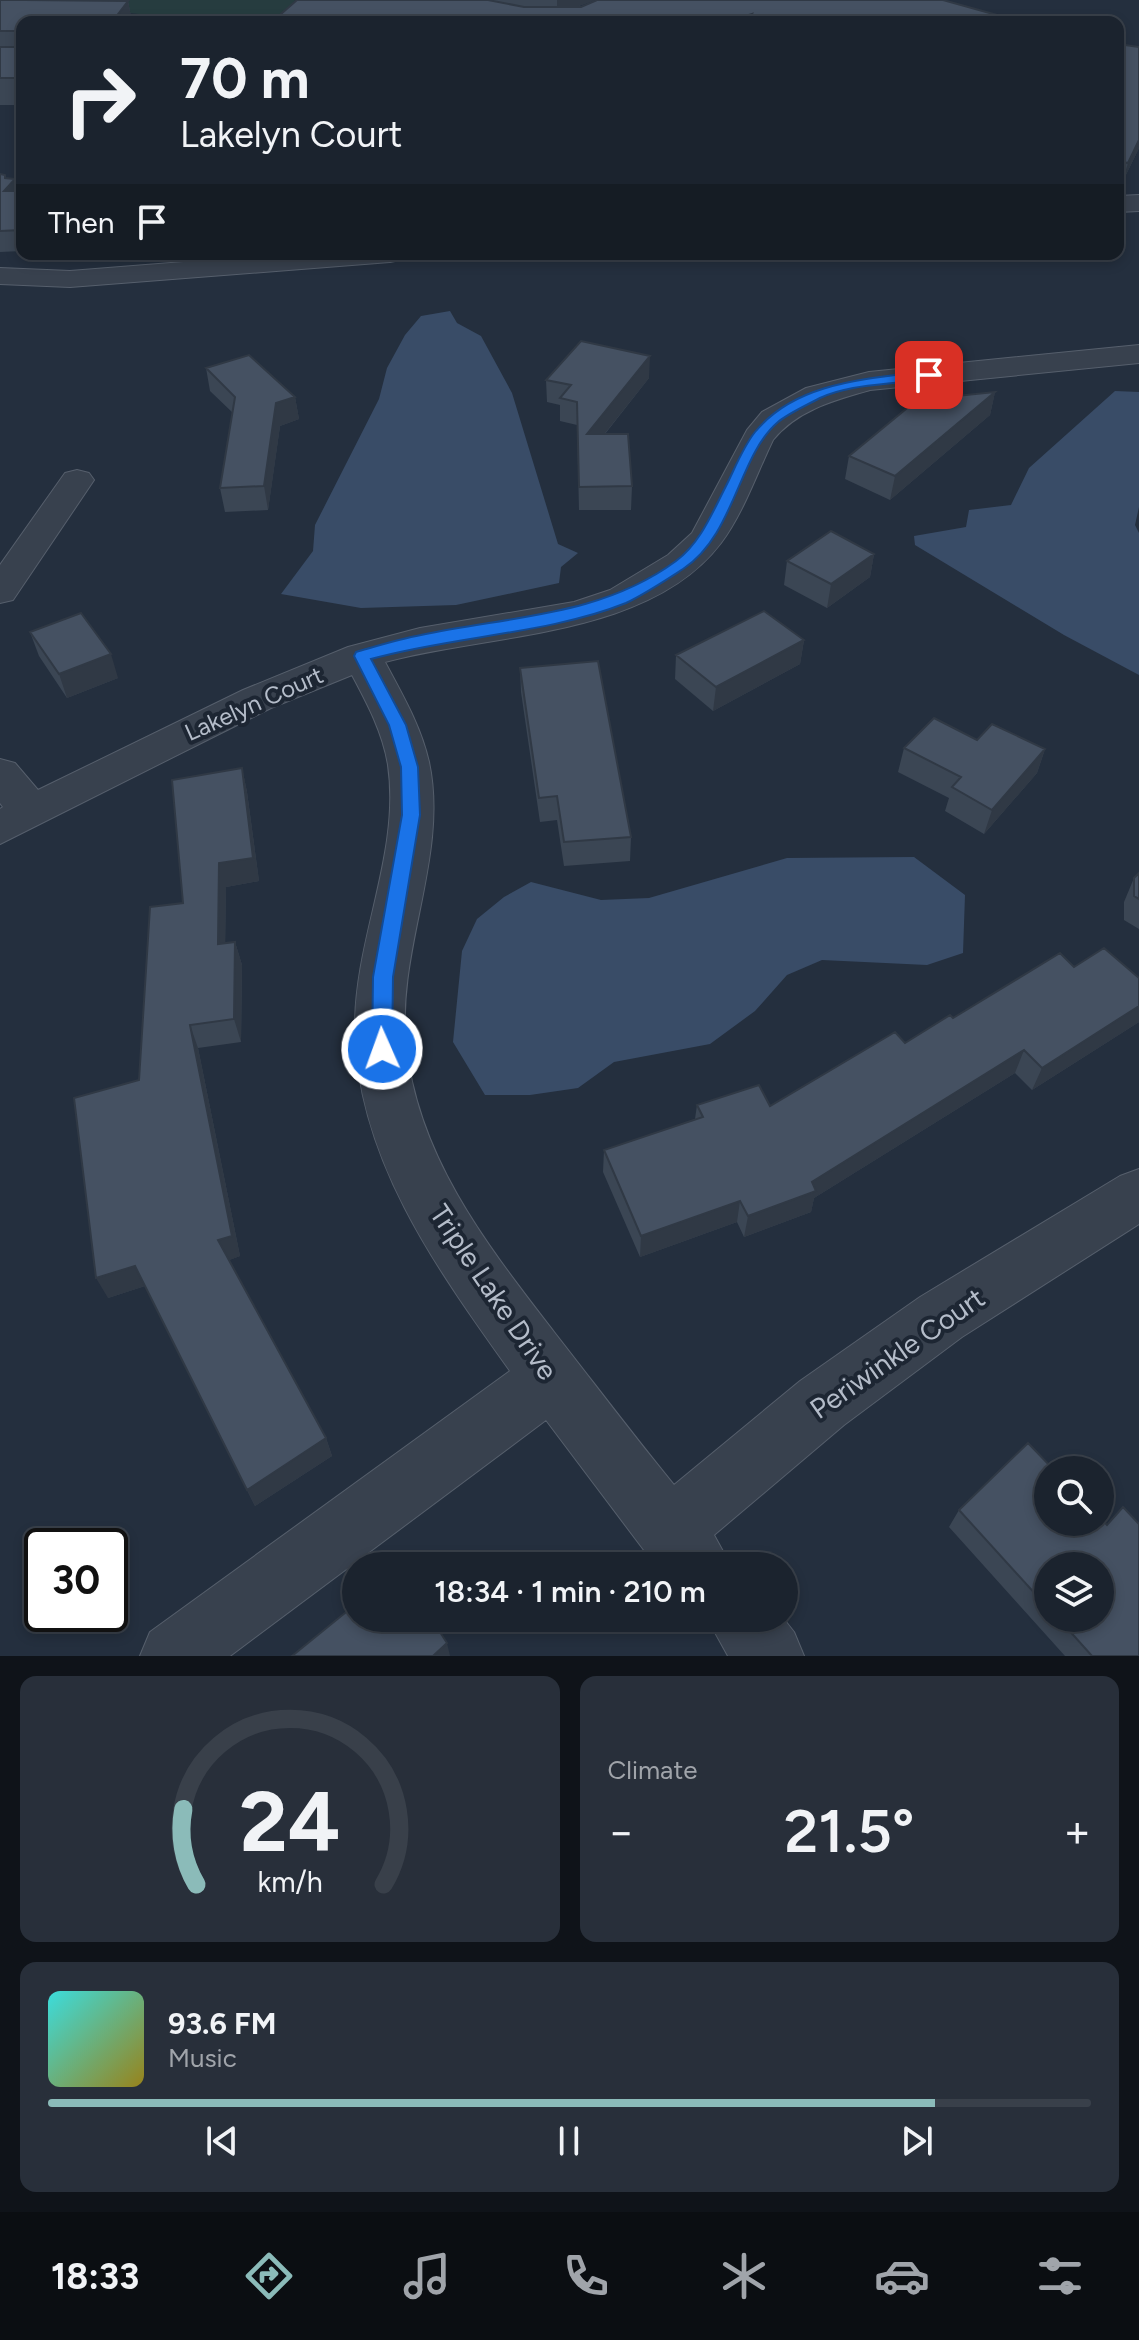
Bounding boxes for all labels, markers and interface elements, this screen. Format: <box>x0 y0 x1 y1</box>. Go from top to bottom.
text: 70 m <box>180 45 310 112</box>
icon: right <box>48 48 152 152</box>
text: Lakelyn Court <box>180 113 402 156</box>
icon: arrive <box>130 200 174 244</box>
text: Then <box>48 204 114 241</box>
pin <box>895 341 963 409</box>
icon: arrive <box>907 353 951 397</box>
street label: Lakelyn Court <box>180 660 327 747</box>
position arrow <box>340 1007 424 1091</box>
street label: Triple Lake Drive <box>423 1198 565 1386</box>
street label: Periwinkle Court <box>803 1280 991 1426</box>
map controls <box>1034 1456 1114 1632</box>
button: search <box>1034 1456 1114 1536</box>
speed limit sign: 30 <box>24 1528 128 1632</box>
button: layers <box>1034 1552 1114 1632</box>
text: 18:34 · 1 min · 210 m <box>434 1573 706 1610</box>
text: Climate <box>608 1754 697 1786</box>
text: 24 <box>239 1772 340 1872</box>
text: 21.5° <box>784 1795 914 1867</box>
text: − <box>608 1805 635 1858</box>
text: + <box>1064 1805 1091 1858</box>
text: km/h <box>257 1865 322 1899</box>
text: 93.6 FM <box>168 2005 276 2042</box>
text: Music <box>168 2042 237 2074</box>
icon: previous <box>200 2119 244 2163</box>
icon: pause <box>547 2119 591 2163</box>
icon: next <box>895 2119 939 2163</box>
icon: directions <box>241 2248 297 2304</box>
icon: music <box>399 2248 455 2304</box>
icon: phone <box>558 2248 614 2304</box>
icon: climate <box>716 2248 772 2304</box>
icon: car <box>874 2248 930 2304</box>
icon: filters <box>1032 2248 1088 2304</box>
text: 18:33 <box>51 2255 139 2298</box>

